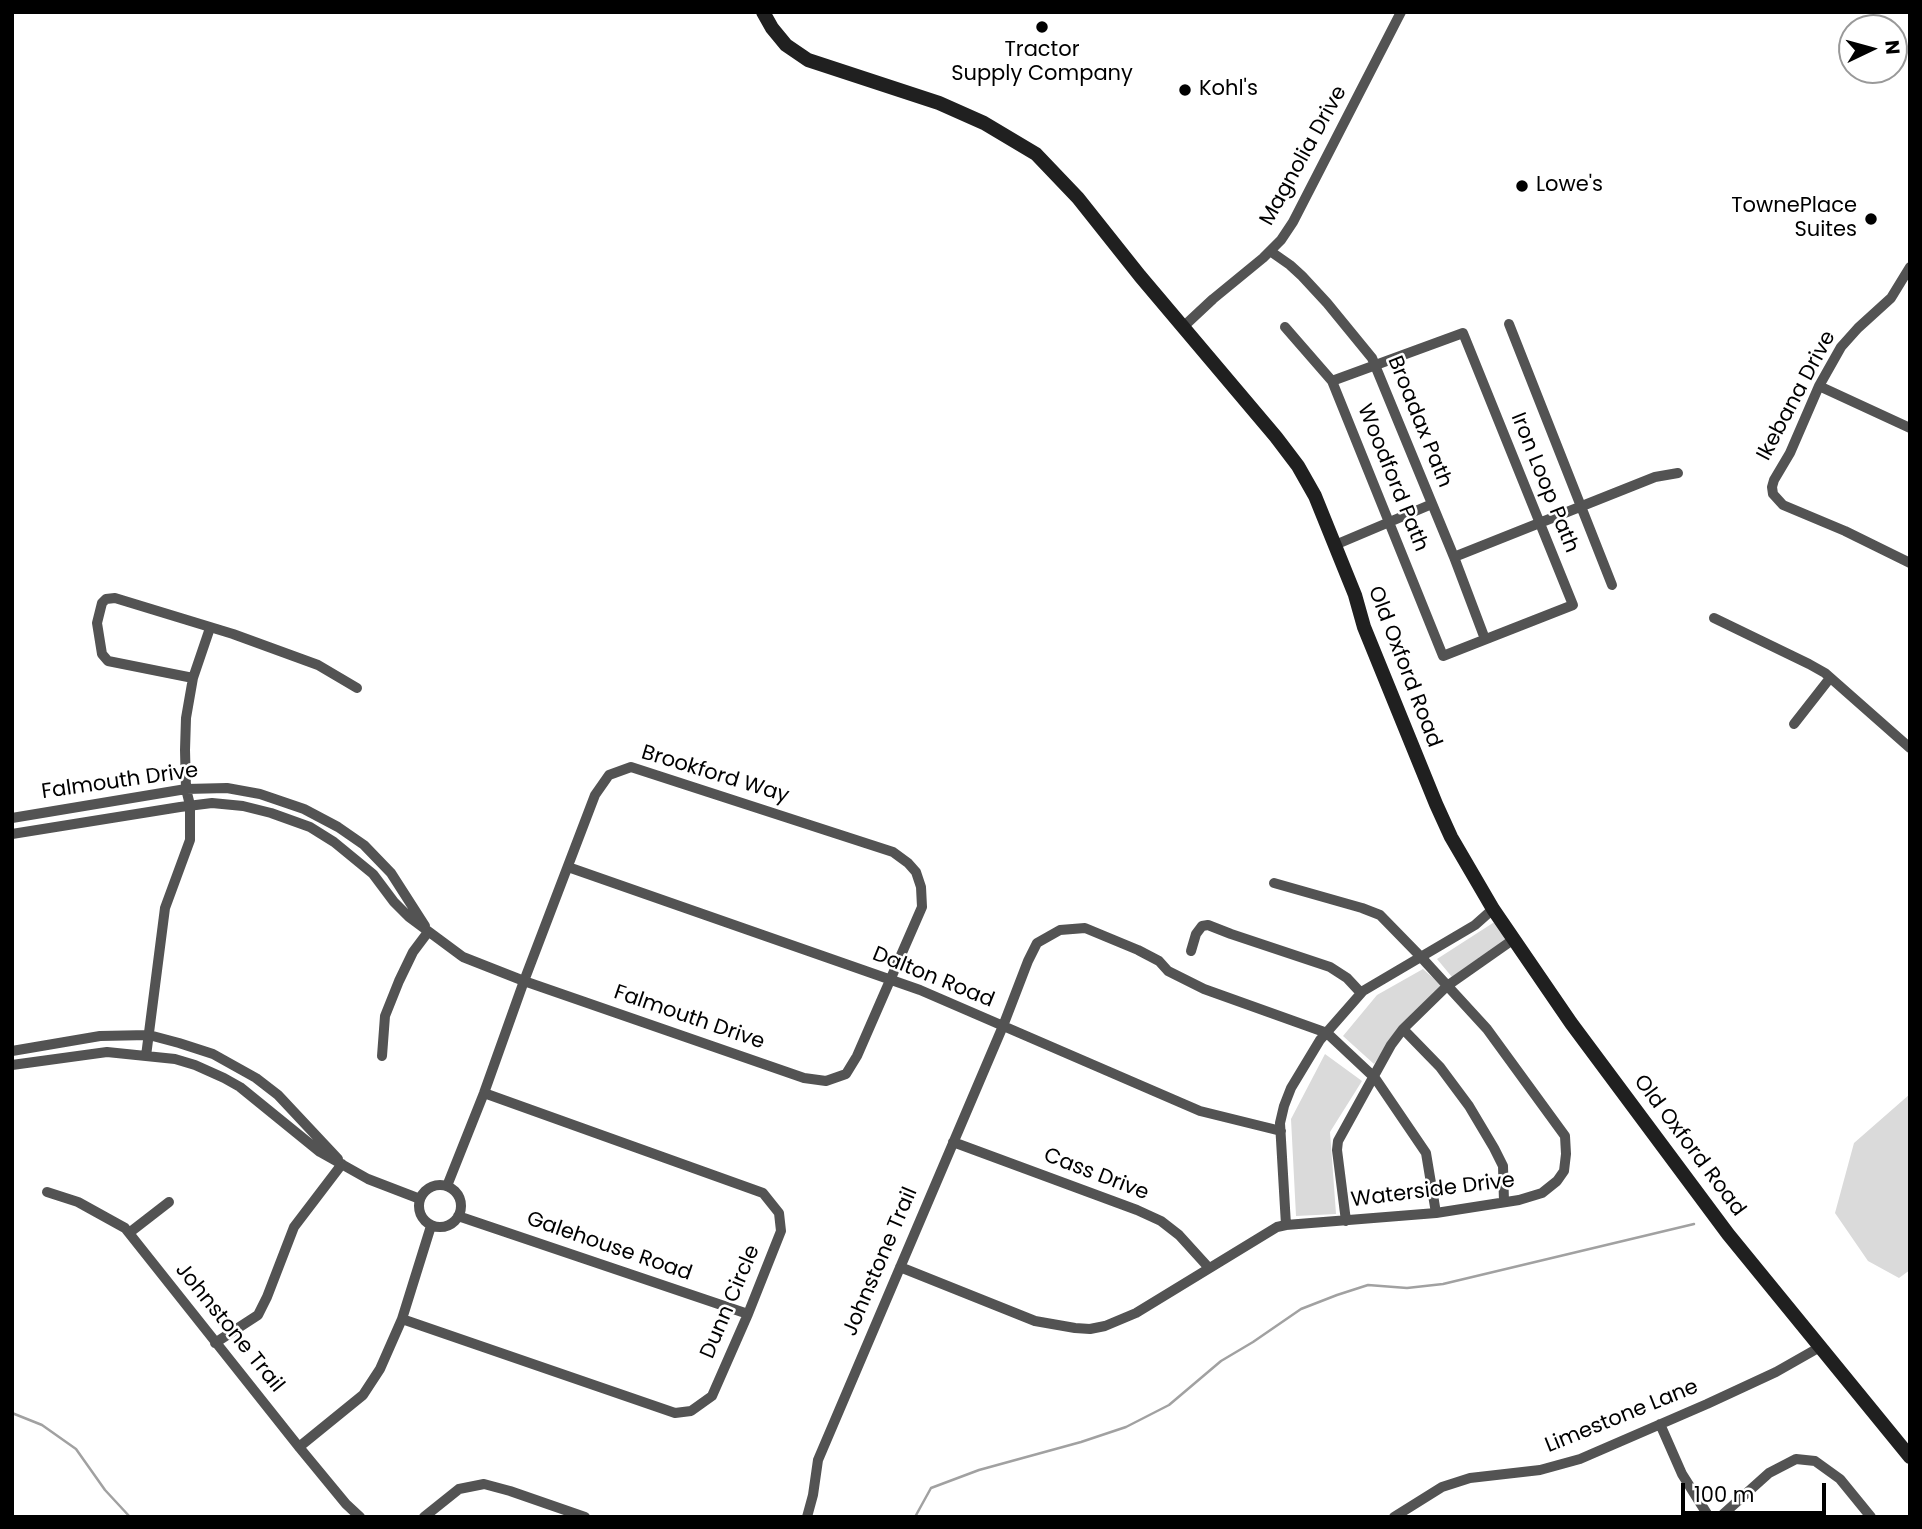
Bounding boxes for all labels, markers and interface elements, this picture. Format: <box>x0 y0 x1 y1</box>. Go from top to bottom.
north arrow <box>1838 14 1908 84</box>
marker: Tractor Supply Company <box>1034 19 1050 35</box>
place label: Tractor Supply Company <box>951 38 1133 88</box>
text: N <box>1878 39 1906 56</box>
place label: Kohl's <box>1199 77 1258 103</box>
marker: Kohl's <box>1177 82 1193 98</box>
street label: Magnolia Drive <box>1255 82 1353 230</box>
place label: Lowe's <box>1536 173 1603 199</box>
marker: Lowe's <box>1514 178 1530 194</box>
place label: TownePlace Suites <box>1731 194 1857 244</box>
marker: TownePlace Suites <box>1863 211 1879 227</box>
street label: Ikebana Drive <box>1752 327 1842 465</box>
street label: Broadax Path <box>1381 352 1457 492</box>
street label: Woodford Path <box>1351 400 1433 556</box>
street label: Iron Loop Path <box>1504 409 1584 557</box>
street label: Old Oxford Road <box>1362 583 1446 751</box>
street label: Brookford Way <box>638 741 792 809</box>
street label: Falmouth Drive <box>40 759 200 805</box>
street label: Dalton Road <box>869 942 997 1014</box>
street label: Falmouth Drive <box>610 980 768 1056</box>
street label: Old Oxford Road <box>1628 1070 1750 1222</box>
street label: Cass Drive <box>1040 1143 1152 1207</box>
street label: Waterside Drive <box>1350 1168 1516 1214</box>
street label: Johnstone Trail <box>838 1184 924 1340</box>
street label: Galehouse Road <box>523 1207 695 1287</box>
street label: Dunn Circle <box>696 1241 766 1363</box>
street label: Johnstone Trail <box>169 1258 289 1398</box>
street label: Limestone Lane <box>1542 1375 1702 1459</box>
scale bar <box>1684 1470 1829 1514</box>
text: 100 m <box>1694 1480 1754 1509</box>

